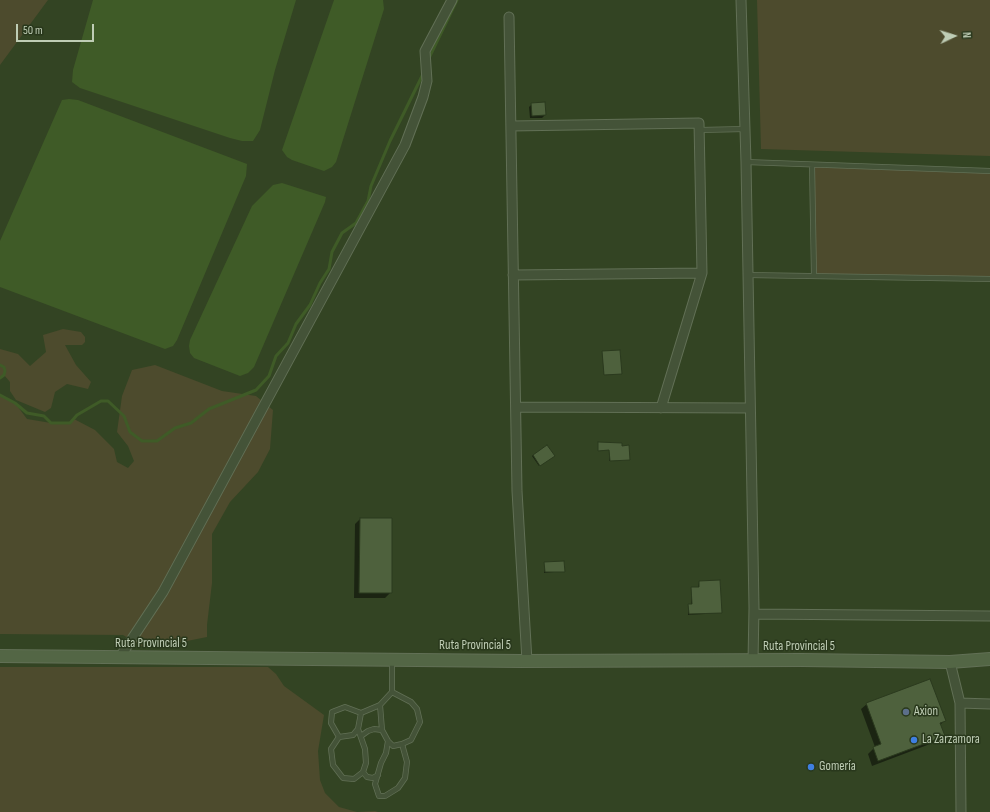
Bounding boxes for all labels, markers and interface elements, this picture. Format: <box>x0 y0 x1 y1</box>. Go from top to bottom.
scale bar <box>18 16 96 42</box>
north arrow <box>934 16 974 56</box>
text: 50 m <box>23 23 43 38</box>
text: N <box>960 32 973 39</box>
street label: Ruta Provincial 5 <box>115 636 187 652</box>
street label: Ruta Provincial 5 <box>439 638 511 654</box>
street label: Ruta Provincial 5 <box>763 639 835 655</box>
place label: Axion <box>914 704 938 720</box>
marker: Axion <box>901 707 911 717</box>
place label: La Zarzamora <box>922 732 980 748</box>
marker: La Zarzamora <box>909 735 919 745</box>
place label: Gomería <box>819 759 856 775</box>
marker: Gomería <box>806 762 816 772</box>

